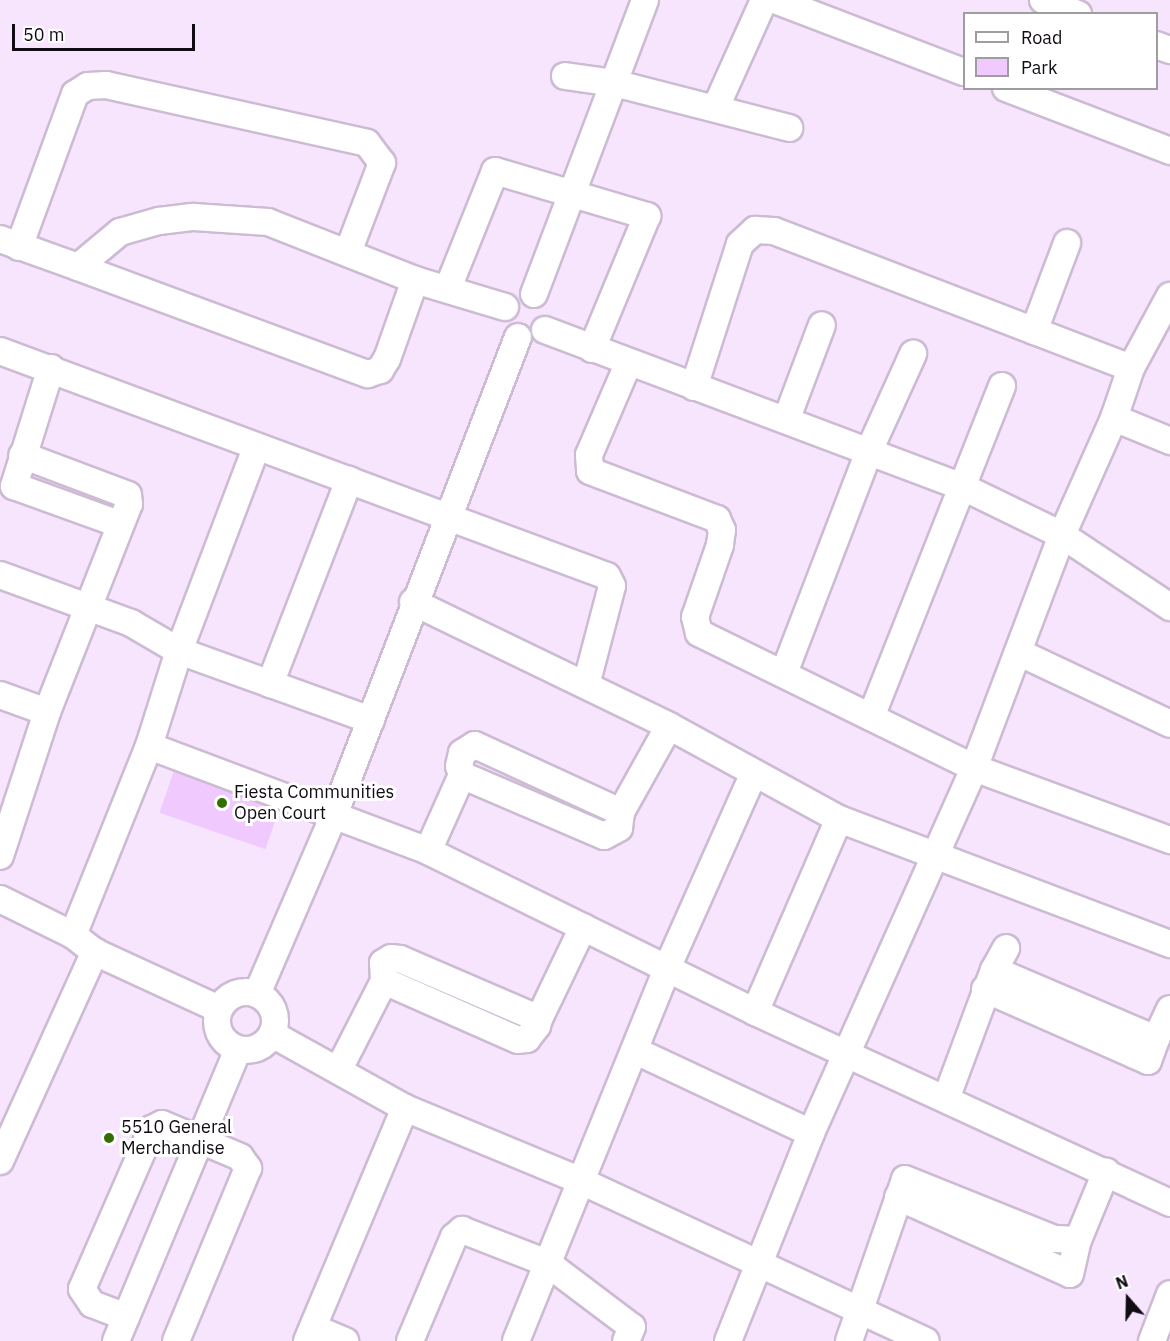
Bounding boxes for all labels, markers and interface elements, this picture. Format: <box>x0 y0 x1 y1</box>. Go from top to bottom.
scale bar <box>15 12 198 50</box>
legend <box>963 12 1158 90</box>
text: 50 m <box>23 23 65 46</box>
text: Road <box>1021 26 1062 49</box>
text: Park <box>1021 56 1057 79</box>
place label: Fiesta Communities Open Court <box>234 782 394 824</box>
marker: Fiesta Communities Open Court <box>215 796 229 810</box>
place label: 5510 General Merchandise <box>121 1117 232 1160</box>
marker: 5510 General Merchandise <box>102 1131 116 1145</box>
north arrow <box>1098 1269 1158 1329</box>
text: N <box>1113 1271 1131 1293</box>

